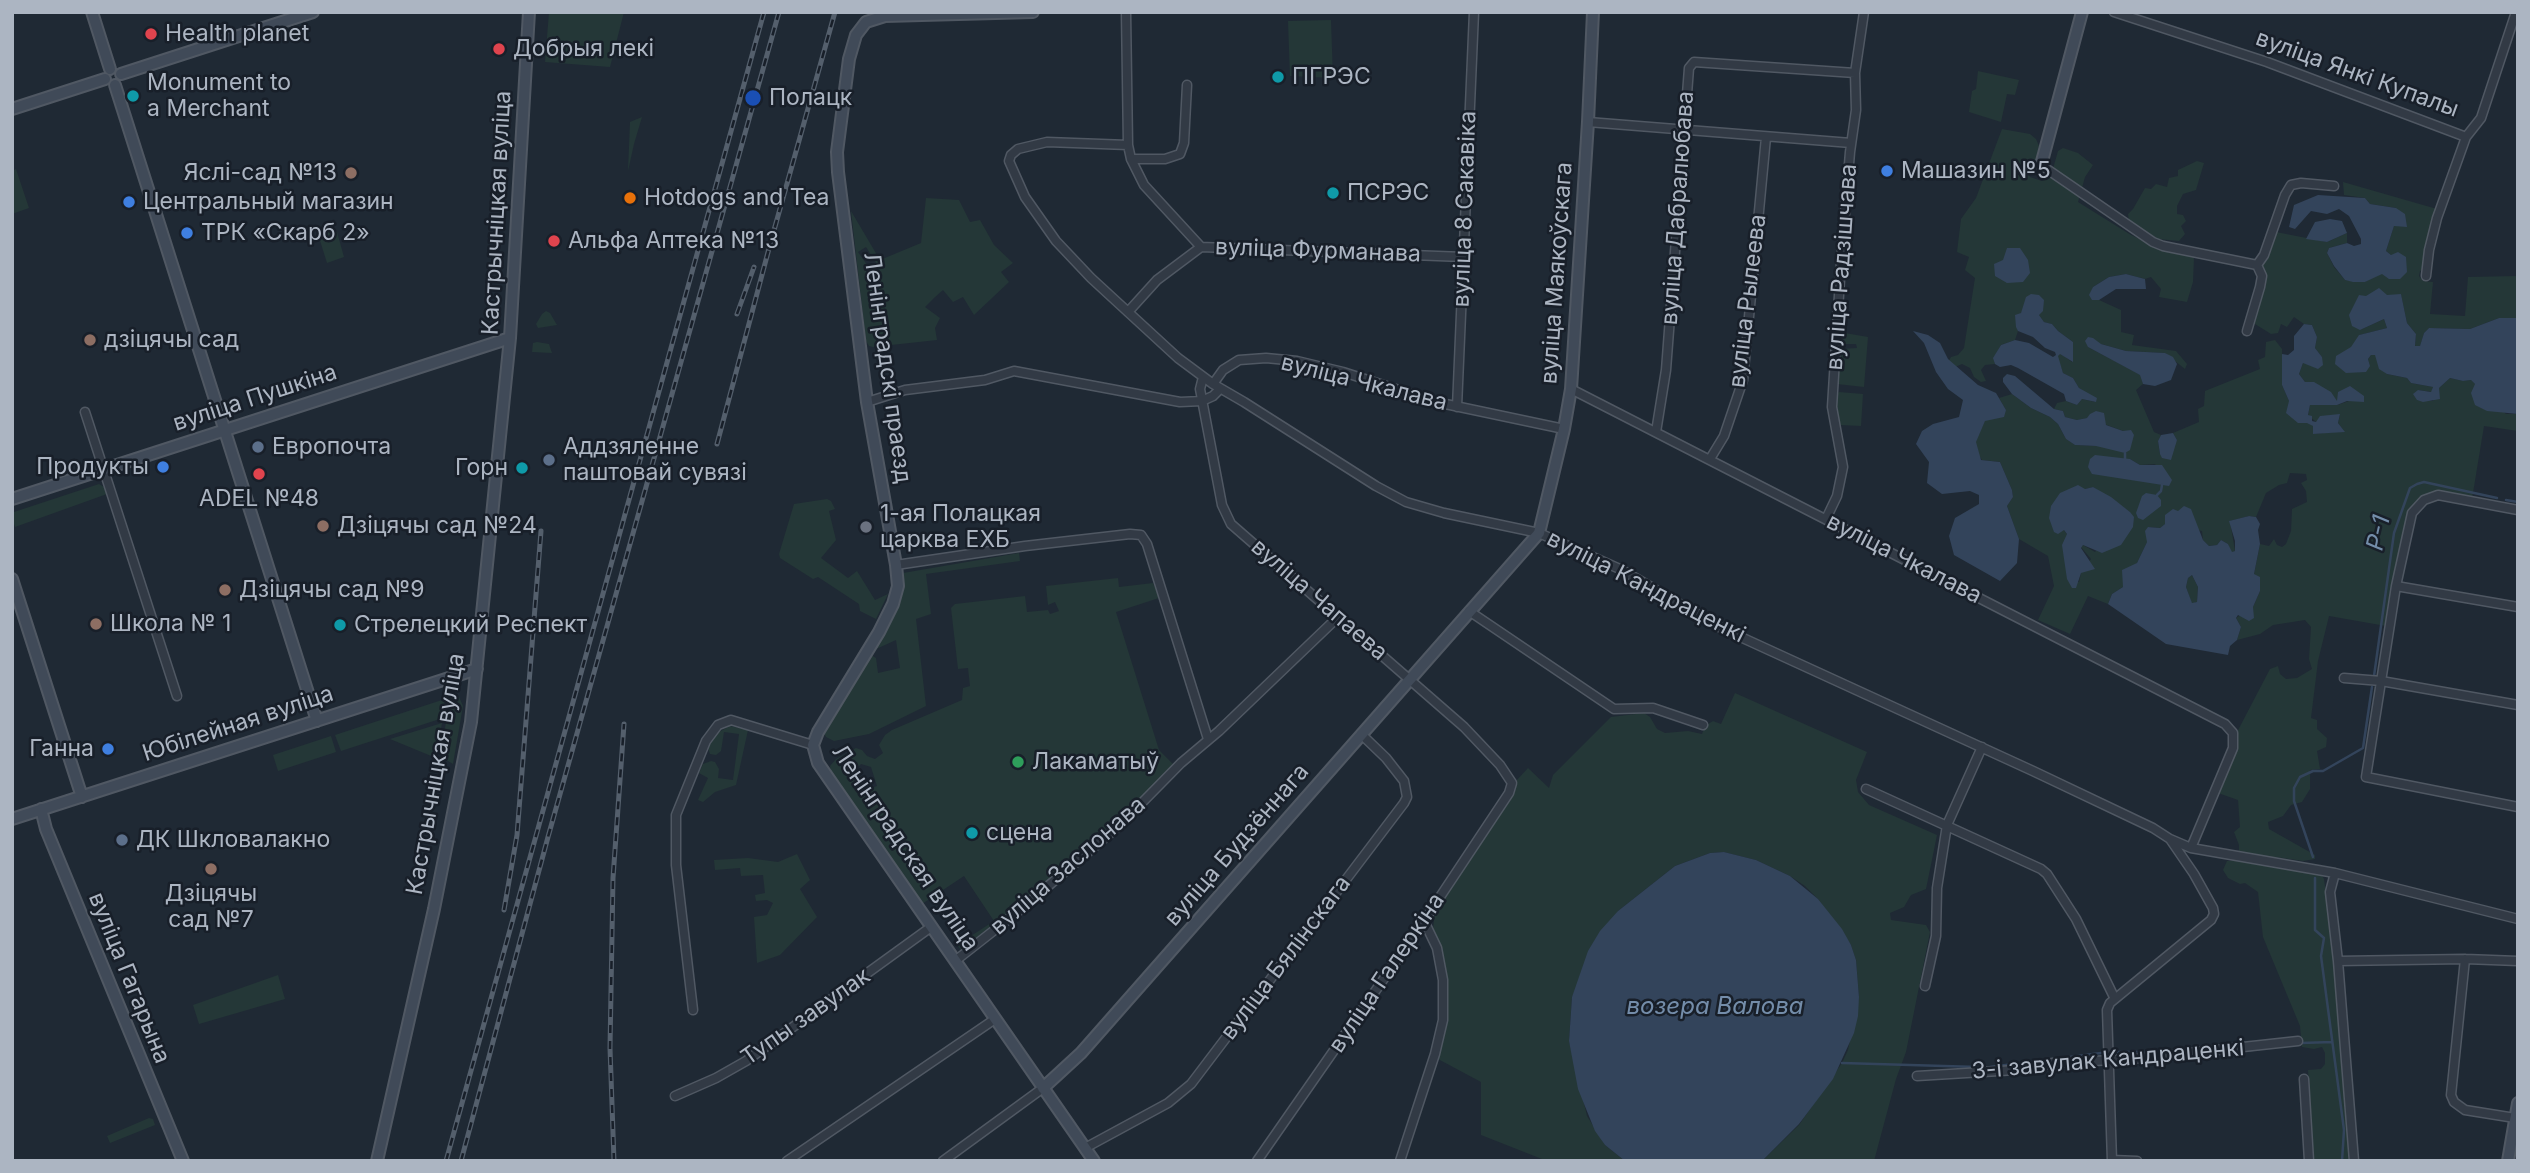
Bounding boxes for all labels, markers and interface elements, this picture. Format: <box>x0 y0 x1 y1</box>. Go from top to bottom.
place label: Health planet <box>165 20 309 48</box>
street label: вуліца Янкі Купалы <box>2252 24 2462 124</box>
marker: Health planet <box>143 26 159 42</box>
place label: Добрыя лекі <box>513 35 654 63</box>
marker: Добрыя лекі <box>491 41 507 57</box>
place label: ПГРЭС <box>1292 63 1371 91</box>
place label: Monument to a Merchant <box>147 69 291 123</box>
marker: ПГРЭС <box>1270 69 1286 85</box>
place label: Полацк <box>769 84 852 112</box>
marker: Monument to a Merchant <box>125 88 141 104</box>
marker: Полацк <box>743 88 763 108</box>
street label: Кастрычніцкая вуліца <box>477 90 517 336</box>
street label: вуліца Дабралюбава <box>1656 90 1700 326</box>
street label: вуліца 8 Сакавіка <box>1448 110 1482 308</box>
place label: Машазин №5 <box>1901 157 2051 185</box>
place label: Яслі-сад №13 <box>184 159 337 187</box>
street label: вуліца Маякоўскага <box>1535 161 1579 385</box>
street label: вуліца Радзішчава <box>1821 163 1863 371</box>
marker: Машазин №5 <box>1879 163 1895 179</box>
marker: Яслі-сад №13 <box>343 165 359 181</box>
place label: ПСРЭС <box>1347 179 1429 207</box>
place label: Hotdogs and Tea <box>644 184 829 212</box>
marker: ПСРЭС <box>1325 185 1341 201</box>
place label: Центральный магазин <box>143 188 394 216</box>
marker: Hotdogs and Tea <box>622 190 638 206</box>
marker: Центральный магазин <box>121 194 137 210</box>
street label: вуліца Рылеева <box>1724 213 1772 389</box>
place label: ТРК «Скарб 2» <box>201 219 370 247</box>
marker: ТРК «Скарб 2» <box>179 225 195 241</box>
place label: Альфа Аптека №13 <box>568 227 779 255</box>
marker: Альфа Аптека №13 <box>546 233 562 249</box>
street label: вуліца Фурманава <box>1215 234 1421 268</box>
street label: Ленінградскі праезд <box>857 251 917 485</box>
place label: дзіцячы сад <box>104 326 239 354</box>
marker: дзіцячы сад <box>82 332 98 348</box>
street label: вуліца Чкалава <box>1278 349 1450 417</box>
street label: вуліца Пушкіна <box>170 359 340 437</box>
place label: Европочта <box>272 433 391 461</box>
place label: Аддзяленне паштовай сувязі <box>563 433 747 487</box>
marker: Европочта <box>250 439 266 455</box>
marker: Аддзяленне паштовай сувязі <box>541 452 557 468</box>
place label: Продукты <box>36 453 149 481</box>
place label: Горн <box>455 454 508 482</box>
marker: Продукты <box>155 459 171 475</box>
marker: Горн <box>514 460 530 476</box>
marker: ADEL №48 <box>251 466 267 482</box>
place label: ADEL №48 <box>199 485 319 513</box>
place label: 1-ая Полацкая царква ЕХБ <box>880 500 1041 554</box>
street label: вуліца Чкалава <box>1822 508 1986 610</box>
place label: Дзіцячы сад №24 <box>337 512 537 540</box>
water label: P-1 <box>2361 513 2397 553</box>
marker: Дзіцячы сад №24 <box>315 518 331 534</box>
marker: 1-ая Полацкая царква ЕХБ <box>858 519 874 535</box>
street label: вуліца Кандраценкі <box>1542 525 1750 649</box>
street label: вуліца Чапаева <box>1245 533 1393 667</box>
place label: Дзіцячы сад №9 <box>239 576 425 604</box>
marker: Дзіцячы сад №9 <box>217 582 233 598</box>
place label: Школа № 1 <box>110 610 231 638</box>
place label: Стрелецкий Респект <box>354 611 587 639</box>
marker: Школа № 1 <box>88 616 104 632</box>
marker: Стрелецкий Респект <box>332 617 348 633</box>
street label: Кастрычніцкая вуліца <box>401 651 471 897</box>
street label: Юбілейная вуліца <box>139 680 337 768</box>
place label: Ганна <box>29 735 94 763</box>
street label: Ленінградская вуліца <box>825 739 985 957</box>
marker: Ганна <box>100 741 116 757</box>
place label: Лакаматыў <box>1032 748 1159 776</box>
marker: Лакаматыў <box>1010 754 1026 770</box>
street label: вуліца Будзённага <box>1159 758 1315 932</box>
street label: вуліца Заслонава <box>985 791 1151 941</box>
place label: сцена <box>986 819 1053 847</box>
marker: сцена <box>964 825 980 841</box>
place label: ДК Шкловалакно <box>136 826 330 854</box>
marker: ДК Шкловалакно <box>114 832 130 848</box>
marker: Дзіцячы сад №7 <box>203 861 219 877</box>
street label: вуліца Бялінскага <box>1215 871 1357 1045</box>
place label: Дзіцячы сад №7 <box>165 880 257 934</box>
street label: вуліца Галеркіна <box>1323 888 1451 1058</box>
street label: вуліца Гагарына <box>82 889 176 1067</box>
street label: Тупы завулак <box>736 962 876 1072</box>
water label: возера Валова <box>1626 993 1804 1021</box>
street label: 3-і завулак Кандраценкі <box>1971 1034 2245 1086</box>

